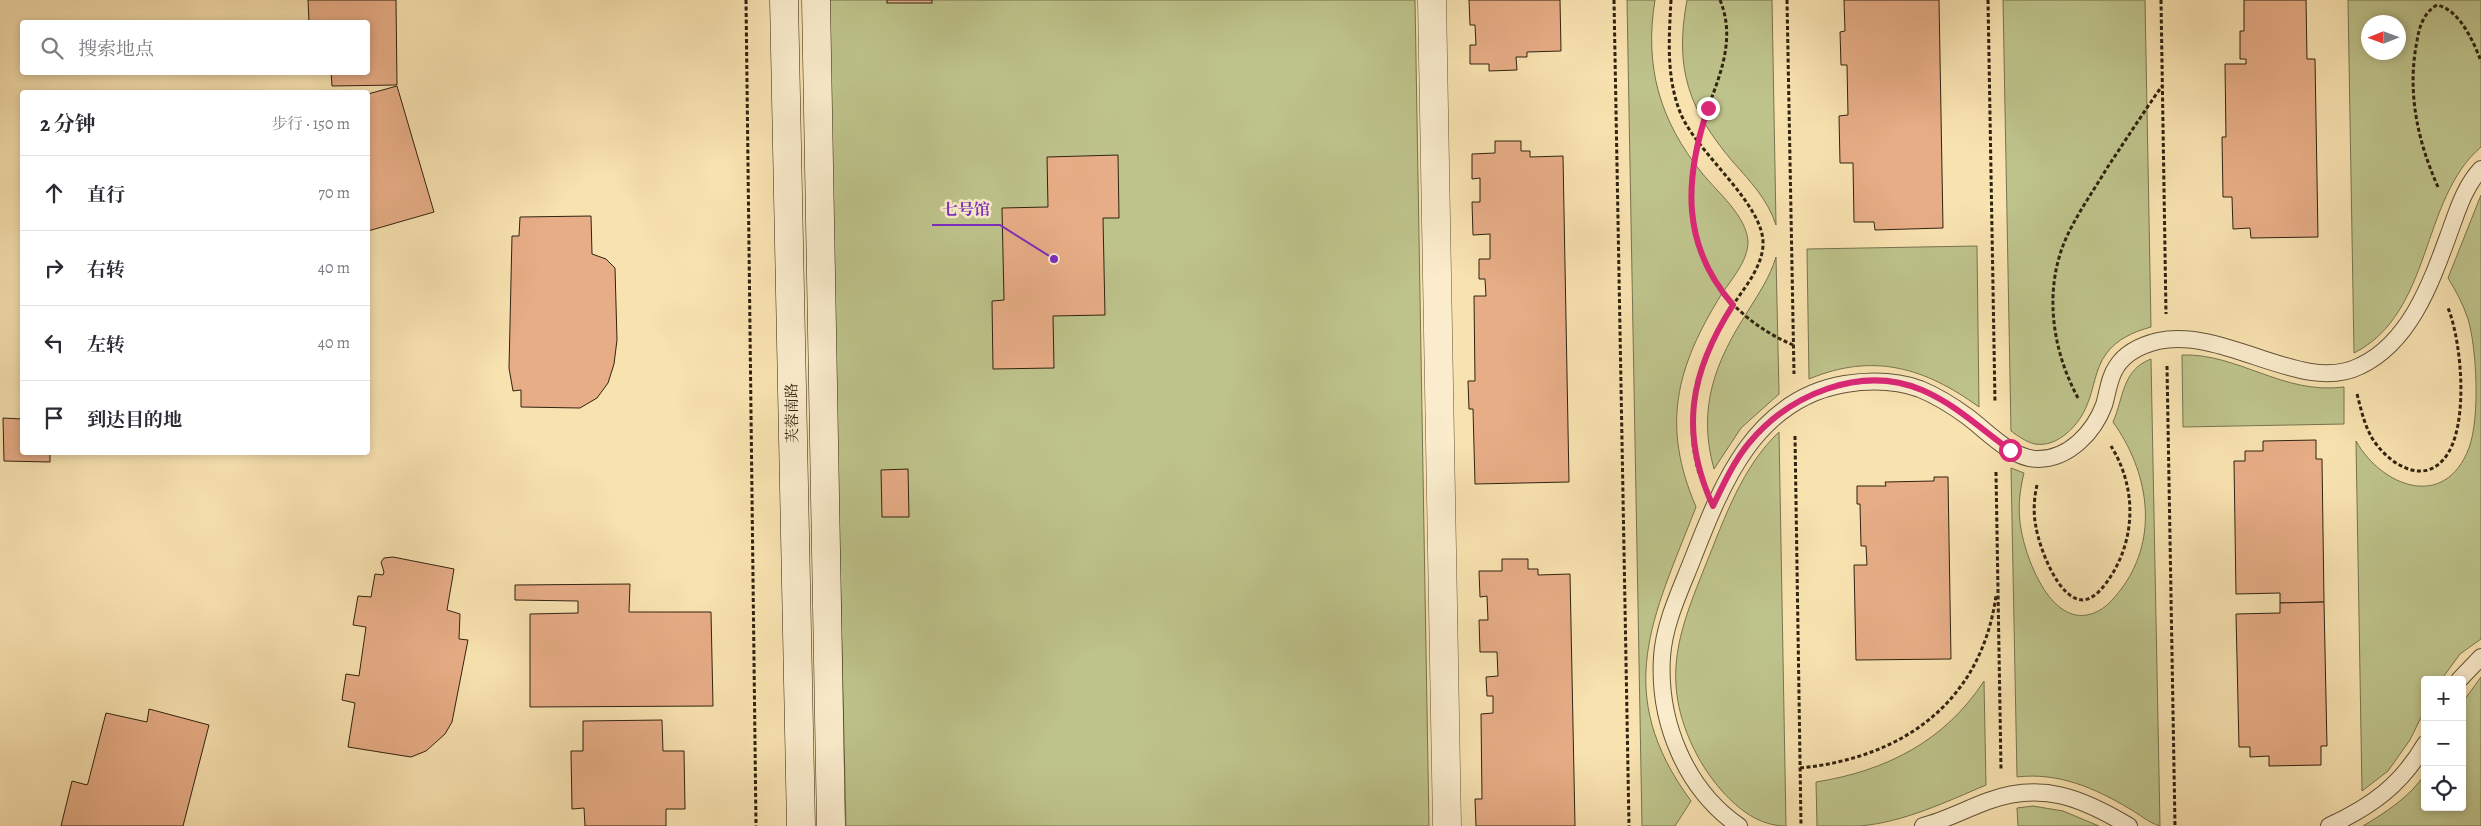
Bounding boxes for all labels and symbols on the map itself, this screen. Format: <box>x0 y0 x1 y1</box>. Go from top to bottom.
north arrow <box>2361 15 2406 60</box>
route end <box>1697 97 1720 120</box>
callout: 七号馆 <box>932 194 1000 225</box>
text: 七号馆 <box>942 199 990 221</box>
street label: 芙蓉南路 <box>781 383 803 443</box>
route start <box>1999 439 2022 462</box>

